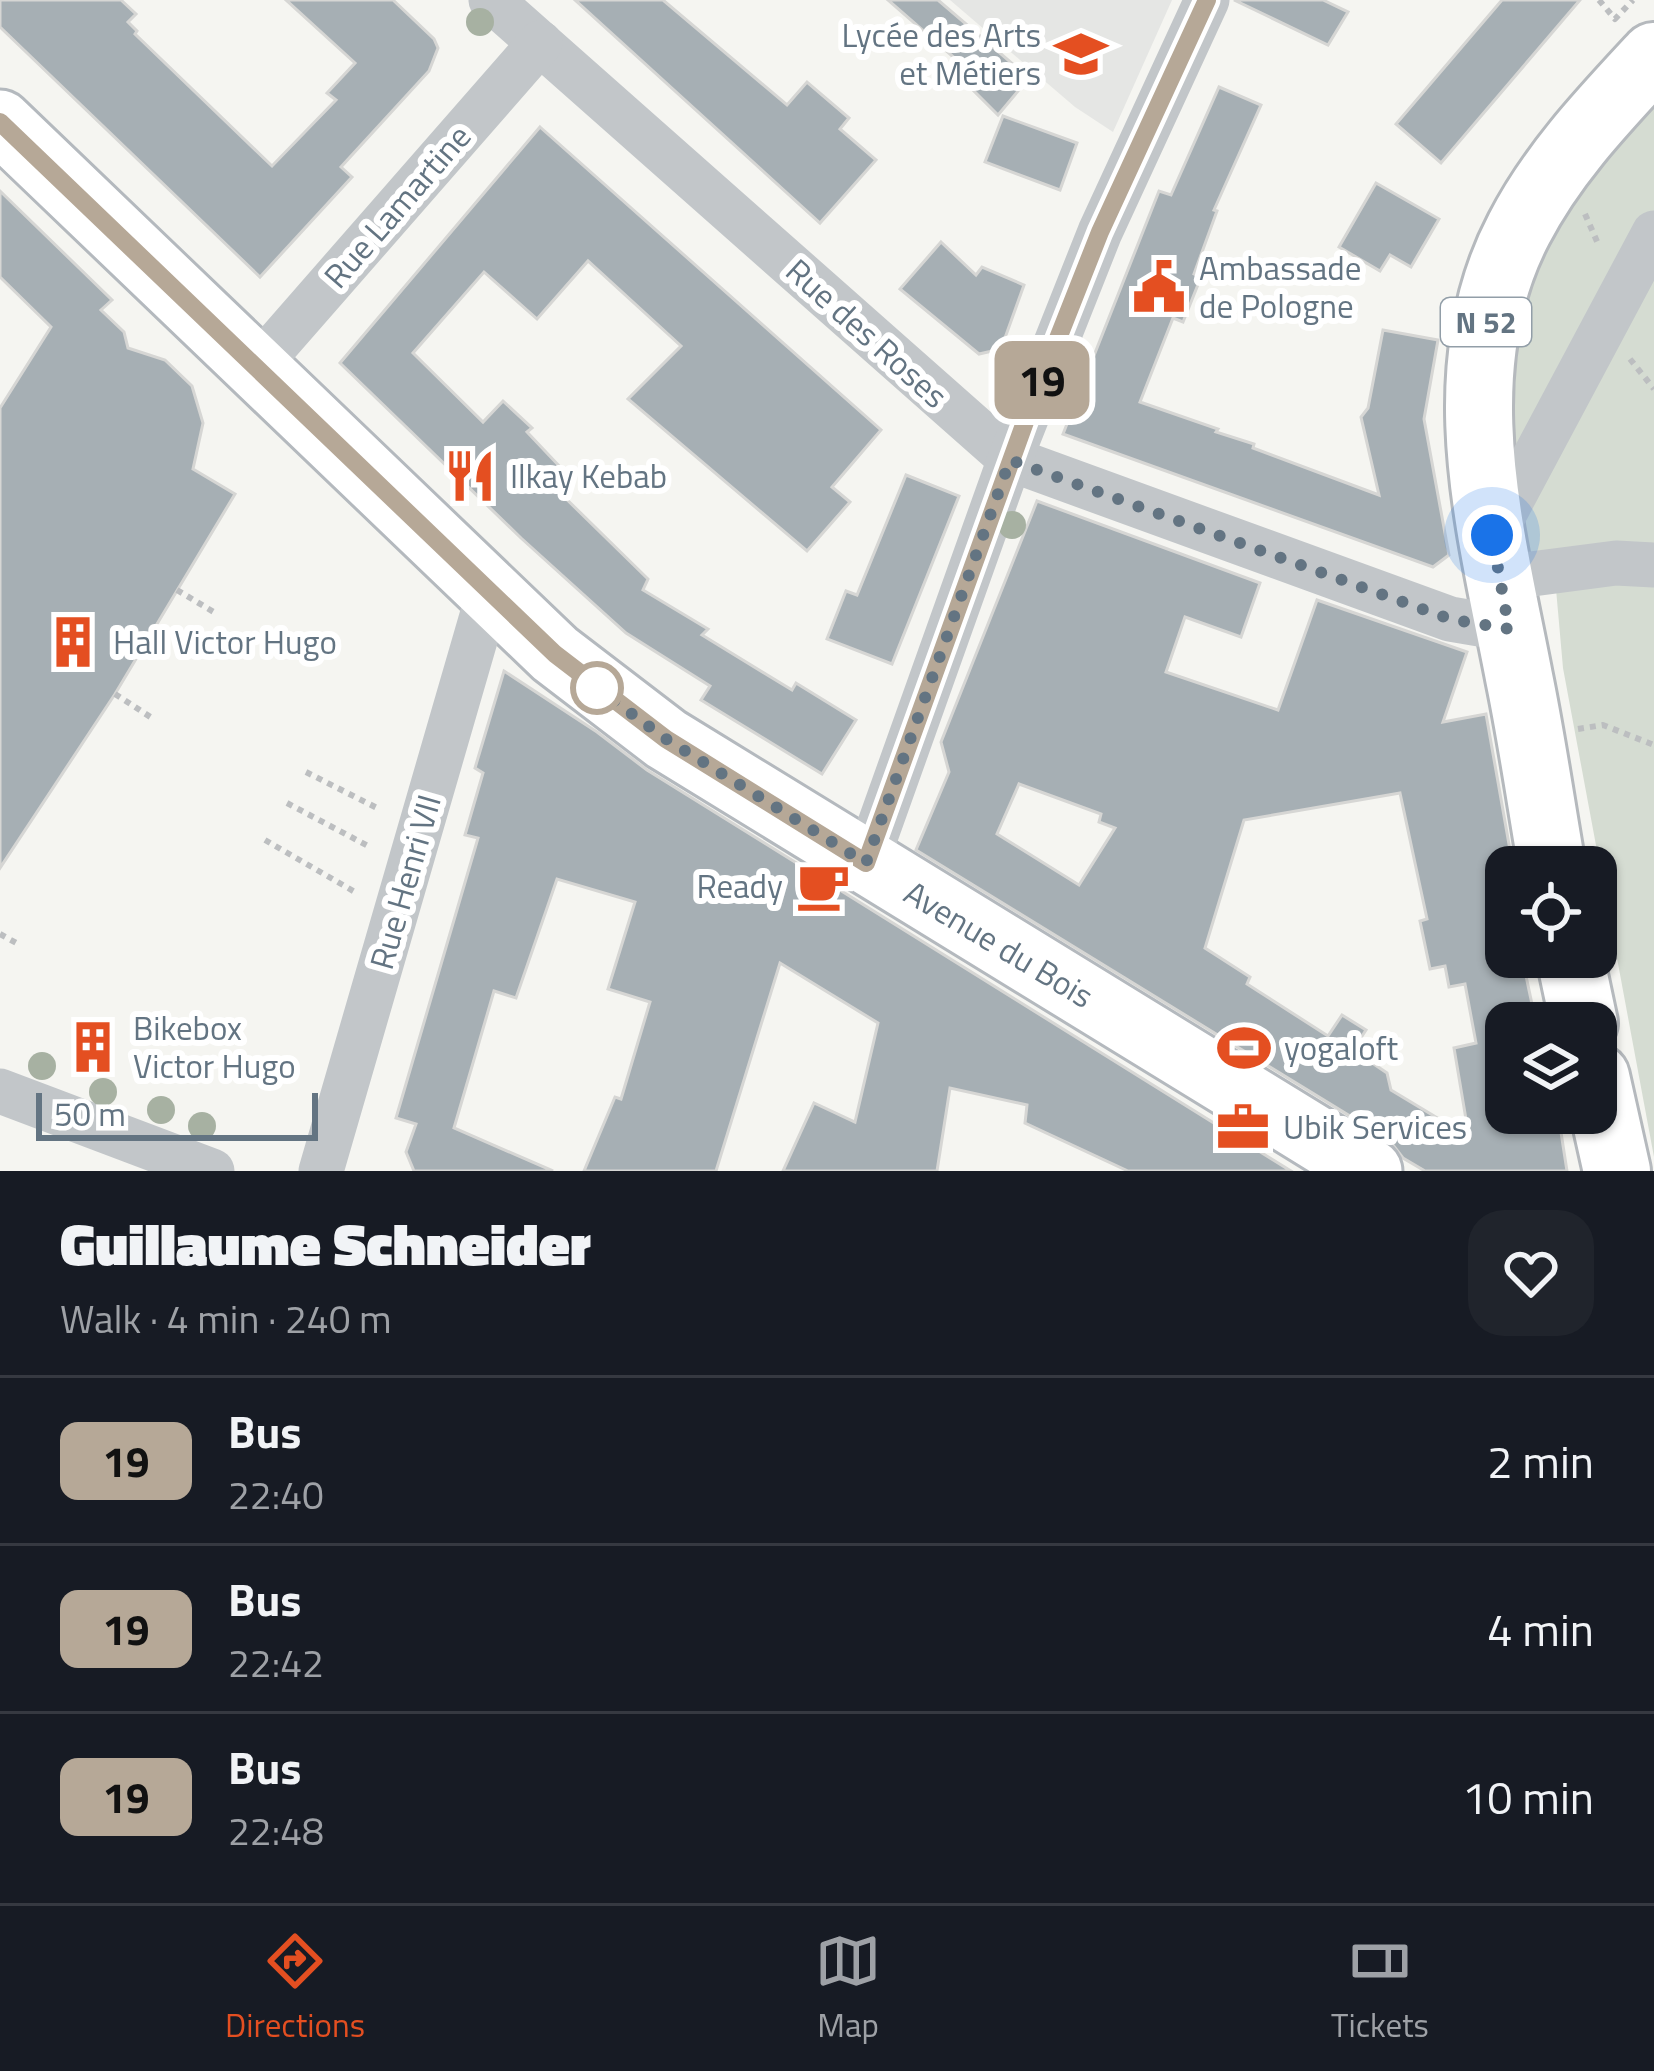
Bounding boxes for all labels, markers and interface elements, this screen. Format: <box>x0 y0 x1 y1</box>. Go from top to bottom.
place label: Lycée des Arts et Métiers <box>842 10 1041 98</box>
school or university icon: Lycée des Arts et Métiers <box>1052 25 1110 83</box>
street label: Rue Lamartine <box>312 113 482 299</box>
place label: Ambassade de Pologne <box>1199 243 1362 331</box>
street label: Rue des Roses <box>775 246 959 420</box>
public building icon: Ambassade de Pologne <box>1130 258 1188 316</box>
road number: N 52 <box>1441 298 1531 346</box>
line badge: 19 <box>988 341 1096 419</box>
text: 19 <box>1018 348 1066 412</box>
restaurant icon: Ilkay Kebab <box>441 447 499 505</box>
place label: Ilkay Kebab <box>510 451 667 501</box>
your location <box>1462 505 1522 565</box>
building icon: Hall Victor Hugo <box>44 613 102 671</box>
place label: Hall Victor Hugo <box>113 617 337 667</box>
unlabelled marker <box>572 663 622 713</box>
street label: Rue Henri VII <box>356 789 454 975</box>
map controls <box>1485 846 1617 1134</box>
button: locate <box>1485 846 1617 978</box>
cafe icon: Ready <box>794 857 852 915</box>
place label: Ready <box>696 861 783 911</box>
street label: Avenue du Bois <box>895 868 1103 1020</box>
button: layers <box>1485 1002 1617 1134</box>
place label: Bikebox Victor Hugo <box>133 1003 296 1091</box>
building icon: Bikebox Victor Hugo <box>64 1018 122 1076</box>
sports icon: yogaloft <box>1215 1019 1273 1077</box>
place label: yogaloft <box>1284 1023 1399 1073</box>
scale bar <box>36 1087 318 1140</box>
text: 50 m <box>54 1089 126 1139</box>
office icon: Ubik Services <box>1214 1098 1272 1156</box>
place label: Ubik Services <box>1283 1102 1467 1152</box>
text: Guillaume Schneider <box>60 1200 591 1287</box>
button: heart <box>1468 1210 1594 1336</box>
text: Walk · 4 min · 240 m <box>60 1289 392 1348</box>
text: Bus <box>228 1397 302 1465</box>
text: 2 min <box>1487 1427 1594 1495</box>
text: 19 <box>102 1429 150 1493</box>
text: 22:40 <box>228 1465 324 1524</box>
text: Bus <box>228 1565 302 1633</box>
text: 4 min <box>1487 1595 1594 1663</box>
text: 19 <box>102 1597 150 1661</box>
text: 22:42 <box>228 1633 324 1692</box>
text: Bus <box>228 1733 302 1801</box>
text: 10 min <box>1462 1763 1594 1831</box>
text: 19 <box>102 1765 150 1829</box>
text: 22:48 <box>228 1801 324 1860</box>
tab: Directions <box>225 1928 365 2050</box>
tab: Map <box>815 1928 881 2050</box>
tab: Tickets <box>1331 1928 1429 2050</box>

